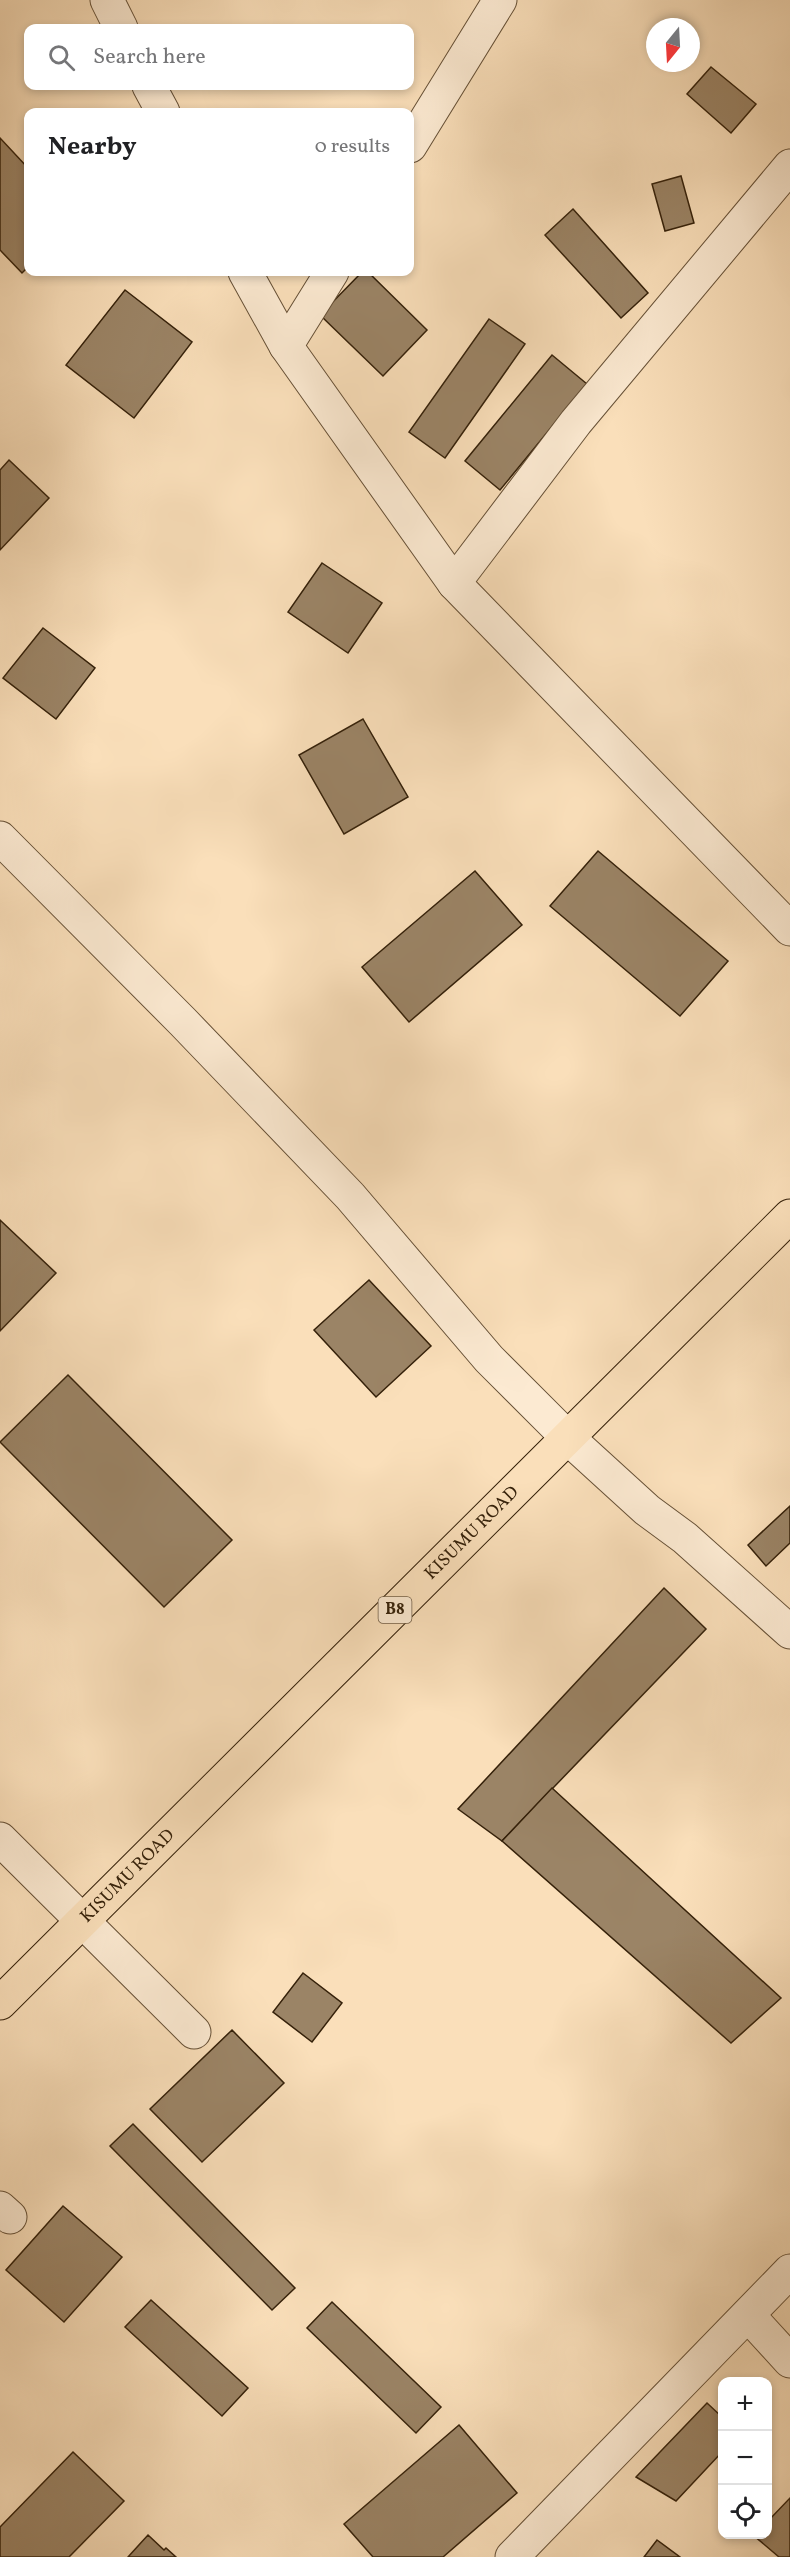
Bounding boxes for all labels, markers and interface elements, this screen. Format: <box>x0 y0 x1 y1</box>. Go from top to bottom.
north arrow <box>646 18 700 72</box>
search box <box>24 24 414 90</box>
icon: search <box>45 41 78 74</box>
text: Search here <box>93 42 206 73</box>
text: Nearby <box>48 129 137 165</box>
text: 0 results <box>315 133 390 161</box>
street label: KISUMU ROAD <box>419 1480 525 1586</box>
road number: B8 <box>378 1597 412 1623</box>
street label: KISUMU ROAD <box>75 1823 180 1929</box>
map controls <box>718 2377 772 2539</box>
button: + <box>718 2377 772 2431</box>
button: − <box>718 2431 772 2485</box>
button: locate <box>718 2485 772 2539</box>

